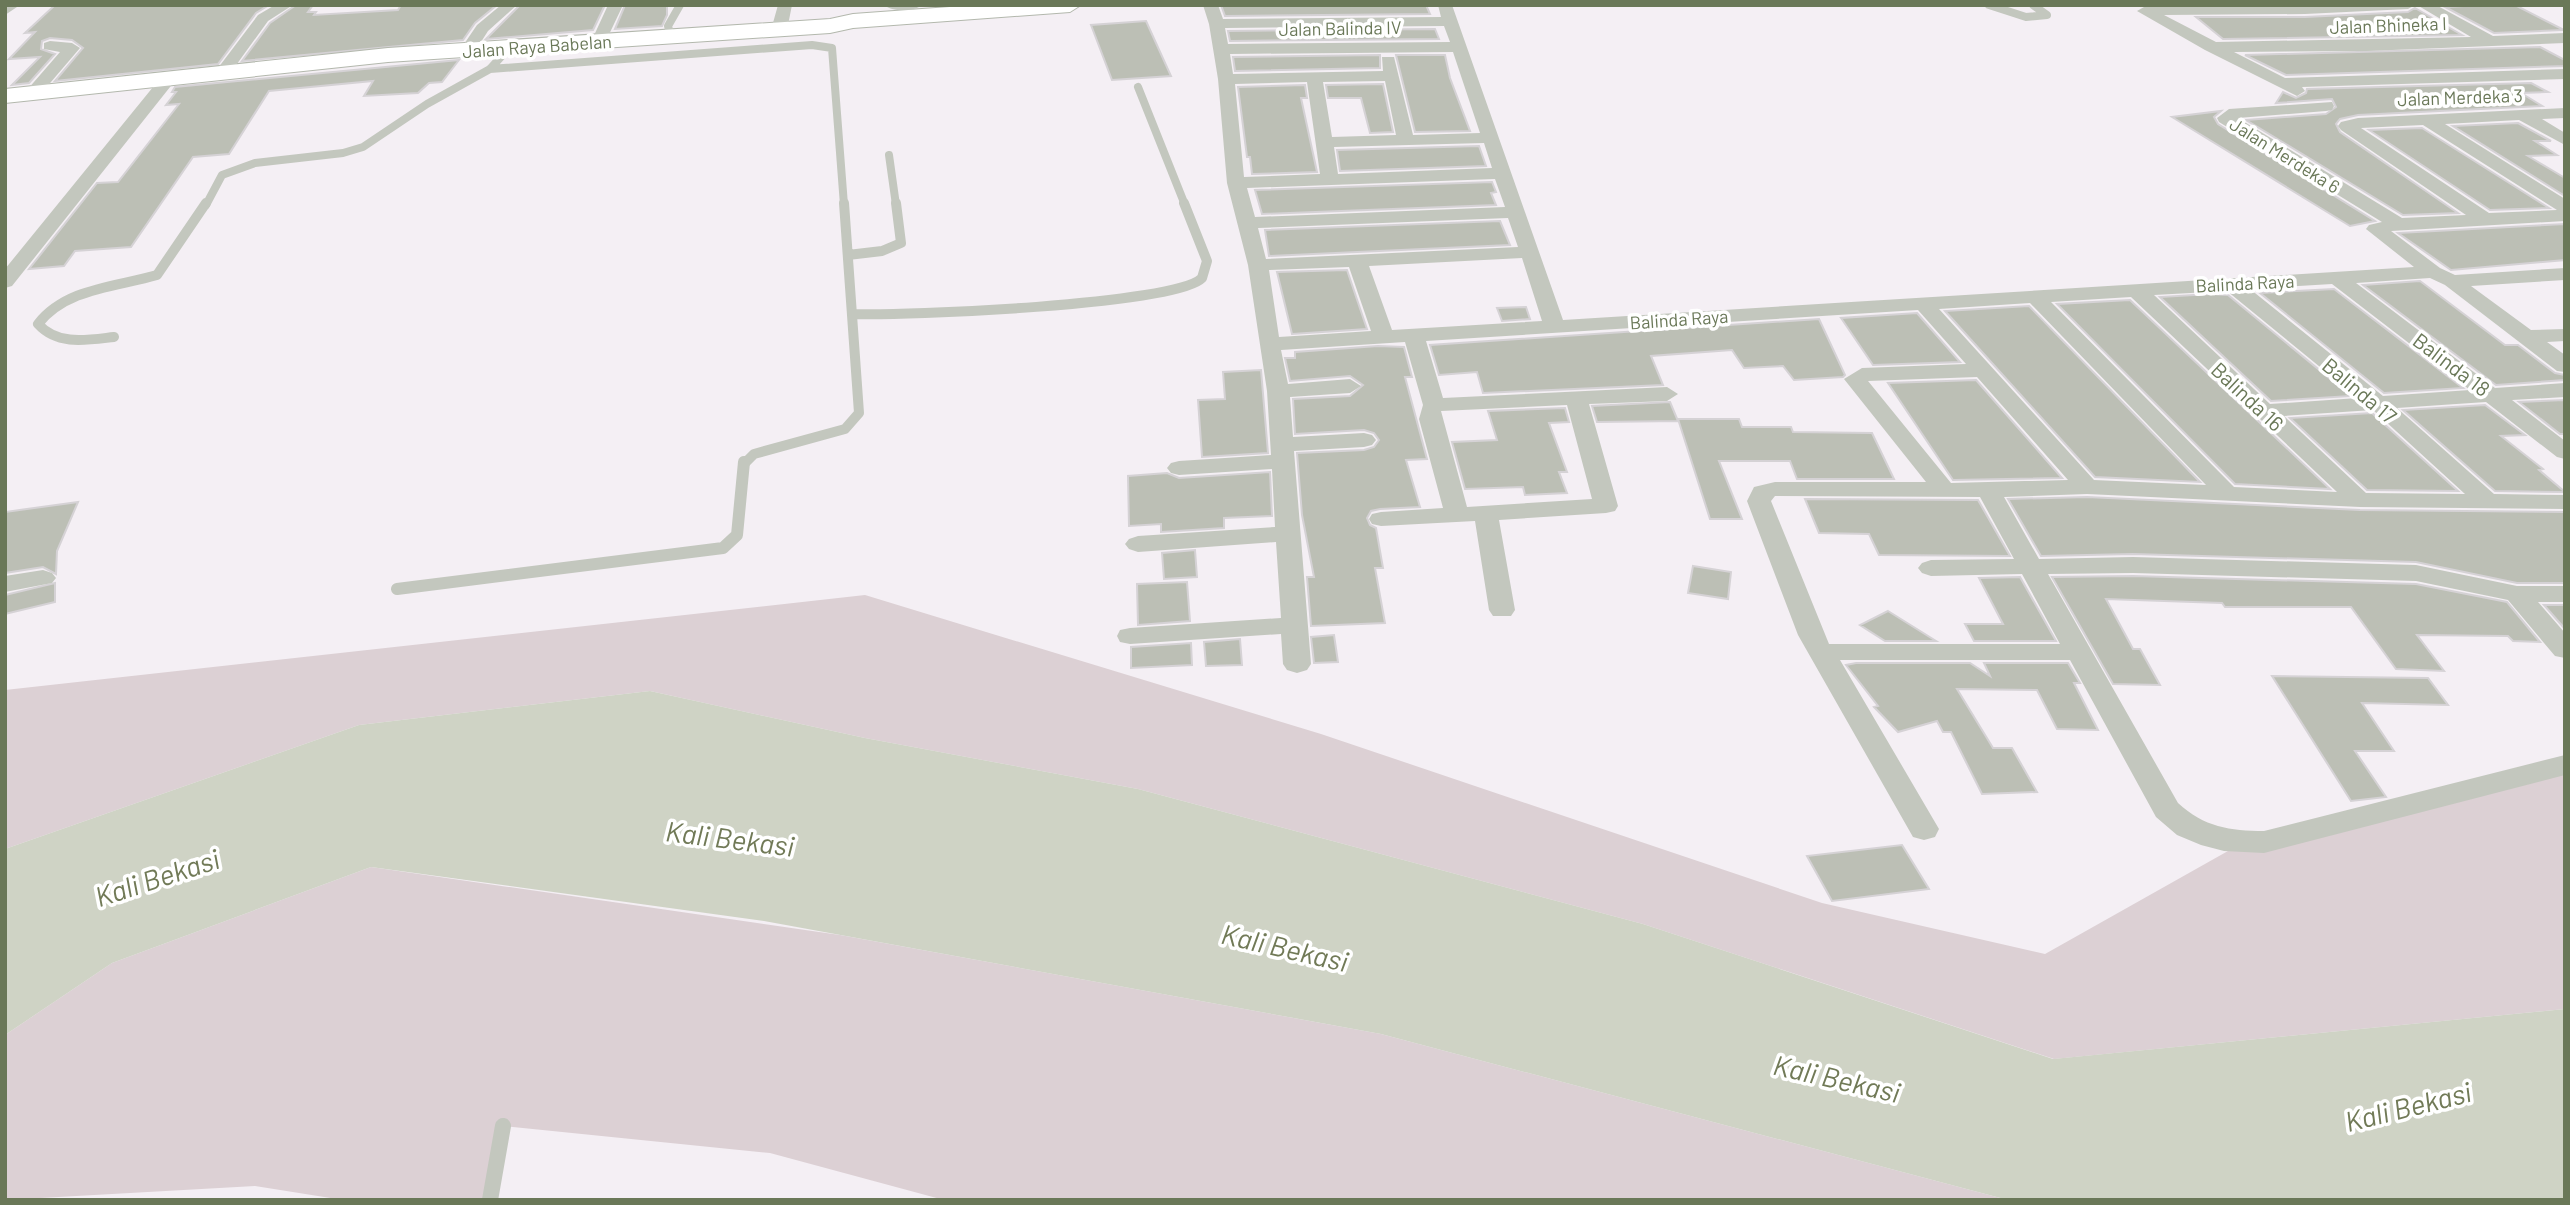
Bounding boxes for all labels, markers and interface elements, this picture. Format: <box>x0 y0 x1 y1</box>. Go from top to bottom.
street label: Jalan Bhineka I <box>2329 12 2447 38</box>
street label: Jalan Balinda IV <box>1278 16 1402 40</box>
street label: Jalan Raya Babelan <box>461 30 613 62</box>
street label: Jalan Merdeka 3 <box>2397 84 2523 110</box>
street label: Jalan Merdeka 6 <box>2226 112 2344 198</box>
street label: Balinda Raya <box>2195 269 2295 297</box>
street label: Balinda Raya <box>1629 305 1729 333</box>
street label: Balinda 18 <box>2409 327 2495 401</box>
street label: Balinda 17 <box>2318 352 2402 428</box>
street label: Balinda 16 <box>2207 356 2289 436</box>
water label: Kali Bekasi <box>664 813 796 863</box>
water label: Kali Bekasi <box>90 841 224 913</box>
water label: Kali Bekasi <box>1218 916 1352 978</box>
water label: Kali Bekasi <box>1770 1047 1904 1109</box>
water label: Kali Bekasi <box>2341 1074 2475 1138</box>

